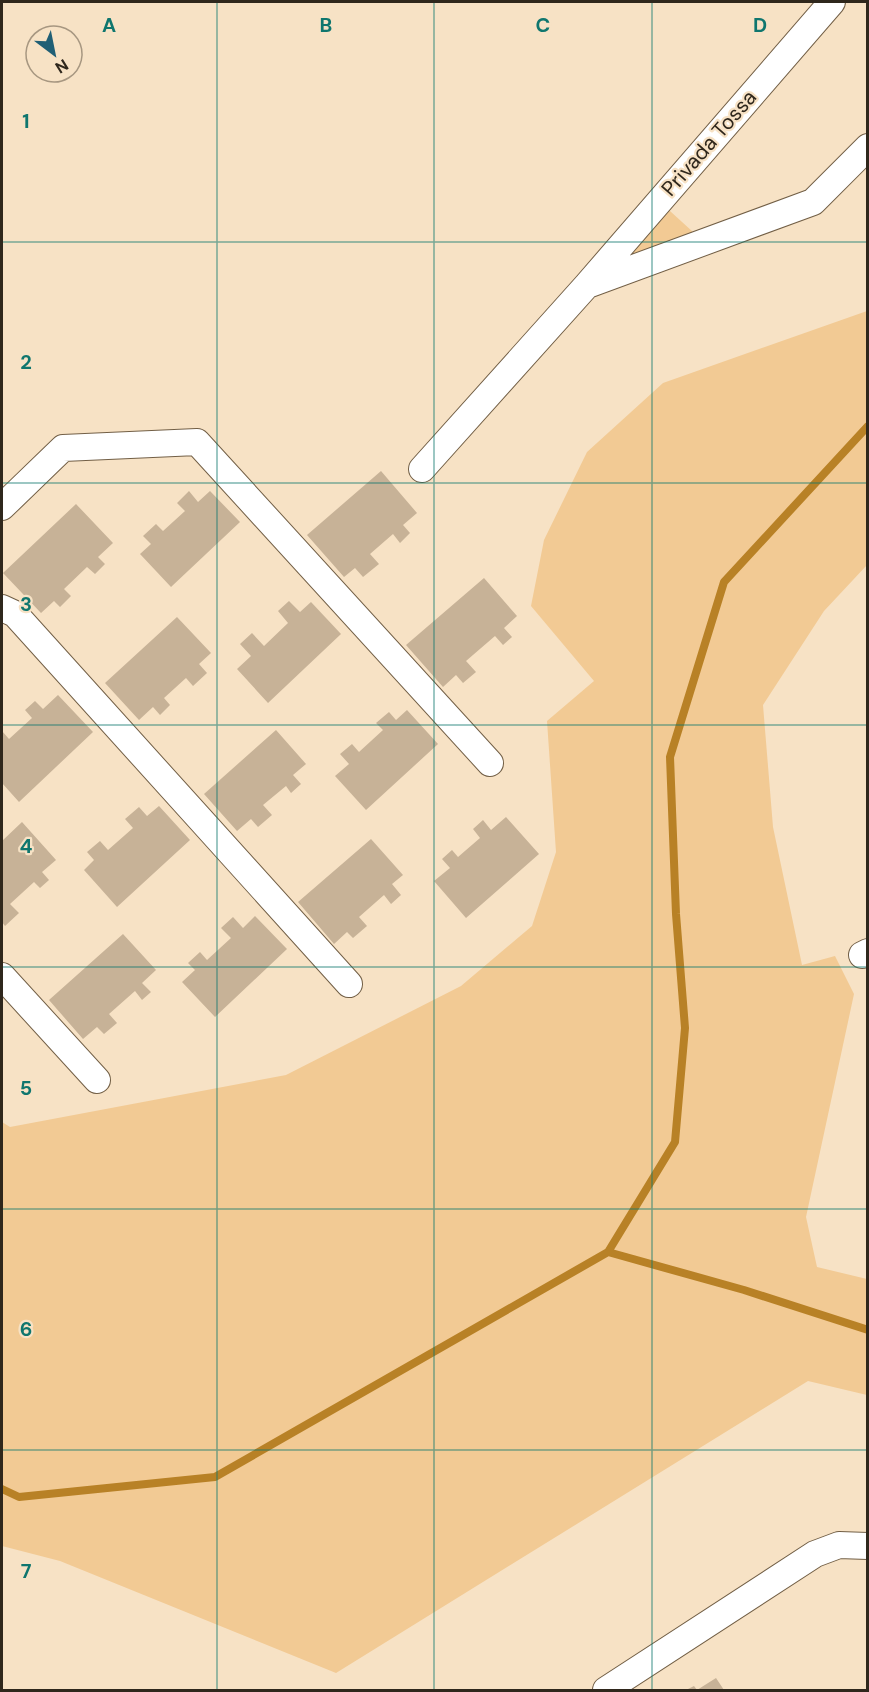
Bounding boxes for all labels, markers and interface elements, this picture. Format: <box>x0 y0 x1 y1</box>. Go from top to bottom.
text: A <box>102 12 116 38</box>
text: B <box>320 12 332 38</box>
text: C <box>536 12 550 38</box>
text: D <box>753 12 767 38</box>
north arrow <box>24 24 84 84</box>
text: N <box>51 54 72 78</box>
street label: Privada Tossa <box>655 84 763 202</box>
text: 1 <box>22 108 30 134</box>
text: 2 <box>20 349 32 375</box>
text: 3 <box>20 591 32 617</box>
text: 4 <box>20 833 33 859</box>
text: 5 <box>20 1075 32 1101</box>
text: 6 <box>20 1316 32 1342</box>
text: 7 <box>21 1558 32 1584</box>

